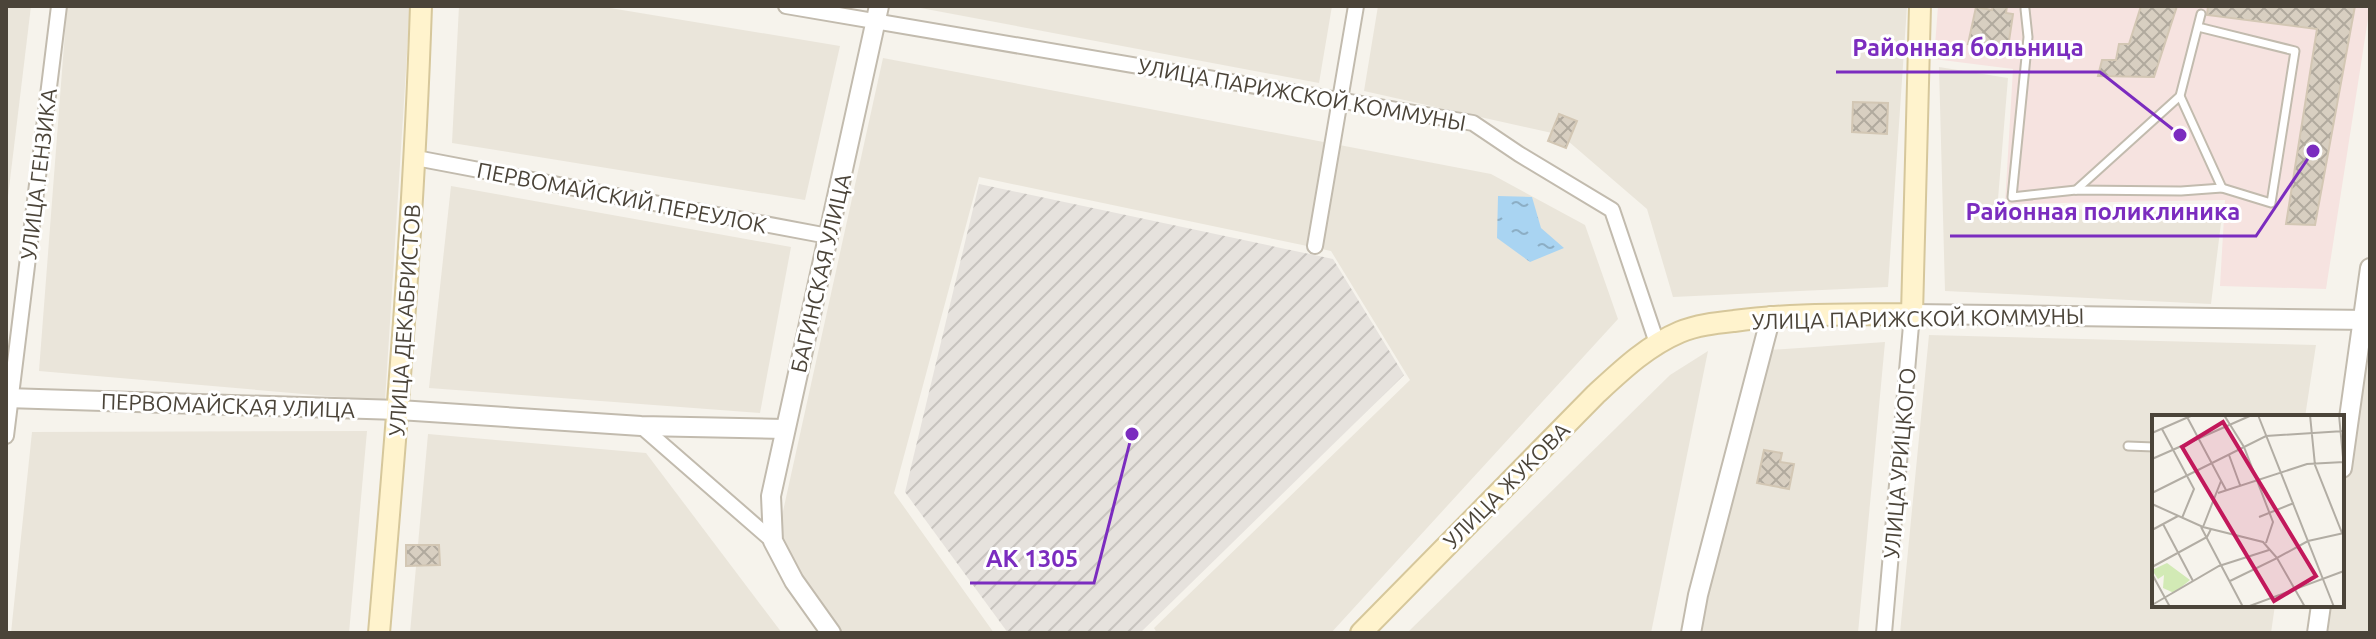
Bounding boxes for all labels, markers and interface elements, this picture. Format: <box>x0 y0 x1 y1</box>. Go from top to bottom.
callout: Районная больница <box>1836 24 2100 72</box>
text: Районная больница <box>1852 34 2084 61</box>
street label: УЛИЦА ПАРИЖСКОЙ КОММУНЫ <box>1136 53 1468 135</box>
street label: УЛИЦА ГЕНЗИКА <box>15 86 61 261</box>
street label: ПЕРВОМАЙСКИЙ ПЕРЕУЛОК <box>475 157 770 237</box>
street label: БАГИНСКАЯ УЛИЦА <box>785 171 855 375</box>
callout: Районная поликлиника <box>1950 188 2256 236</box>
text: Районная поликлиника <box>1966 198 2240 225</box>
street label: УЛИЦА ДЕКАБРИСТОВ <box>383 203 425 437</box>
street label: УЛИЦА ПАРИЖСКОЙ КОММУНЫ <box>1752 303 2084 333</box>
street label: УЛИЦА УРИЦКОГО <box>1878 366 1920 560</box>
street label: ПЕРВОМАЙСКАЯ УЛИЦА <box>101 388 356 422</box>
inset map <box>2152 415 2344 607</box>
street label: УЛИЦА ЖУКОВА <box>1438 416 1575 553</box>
callout: АК 1305 <box>970 535 1094 583</box>
text: АК 1305 <box>986 545 1078 572</box>

